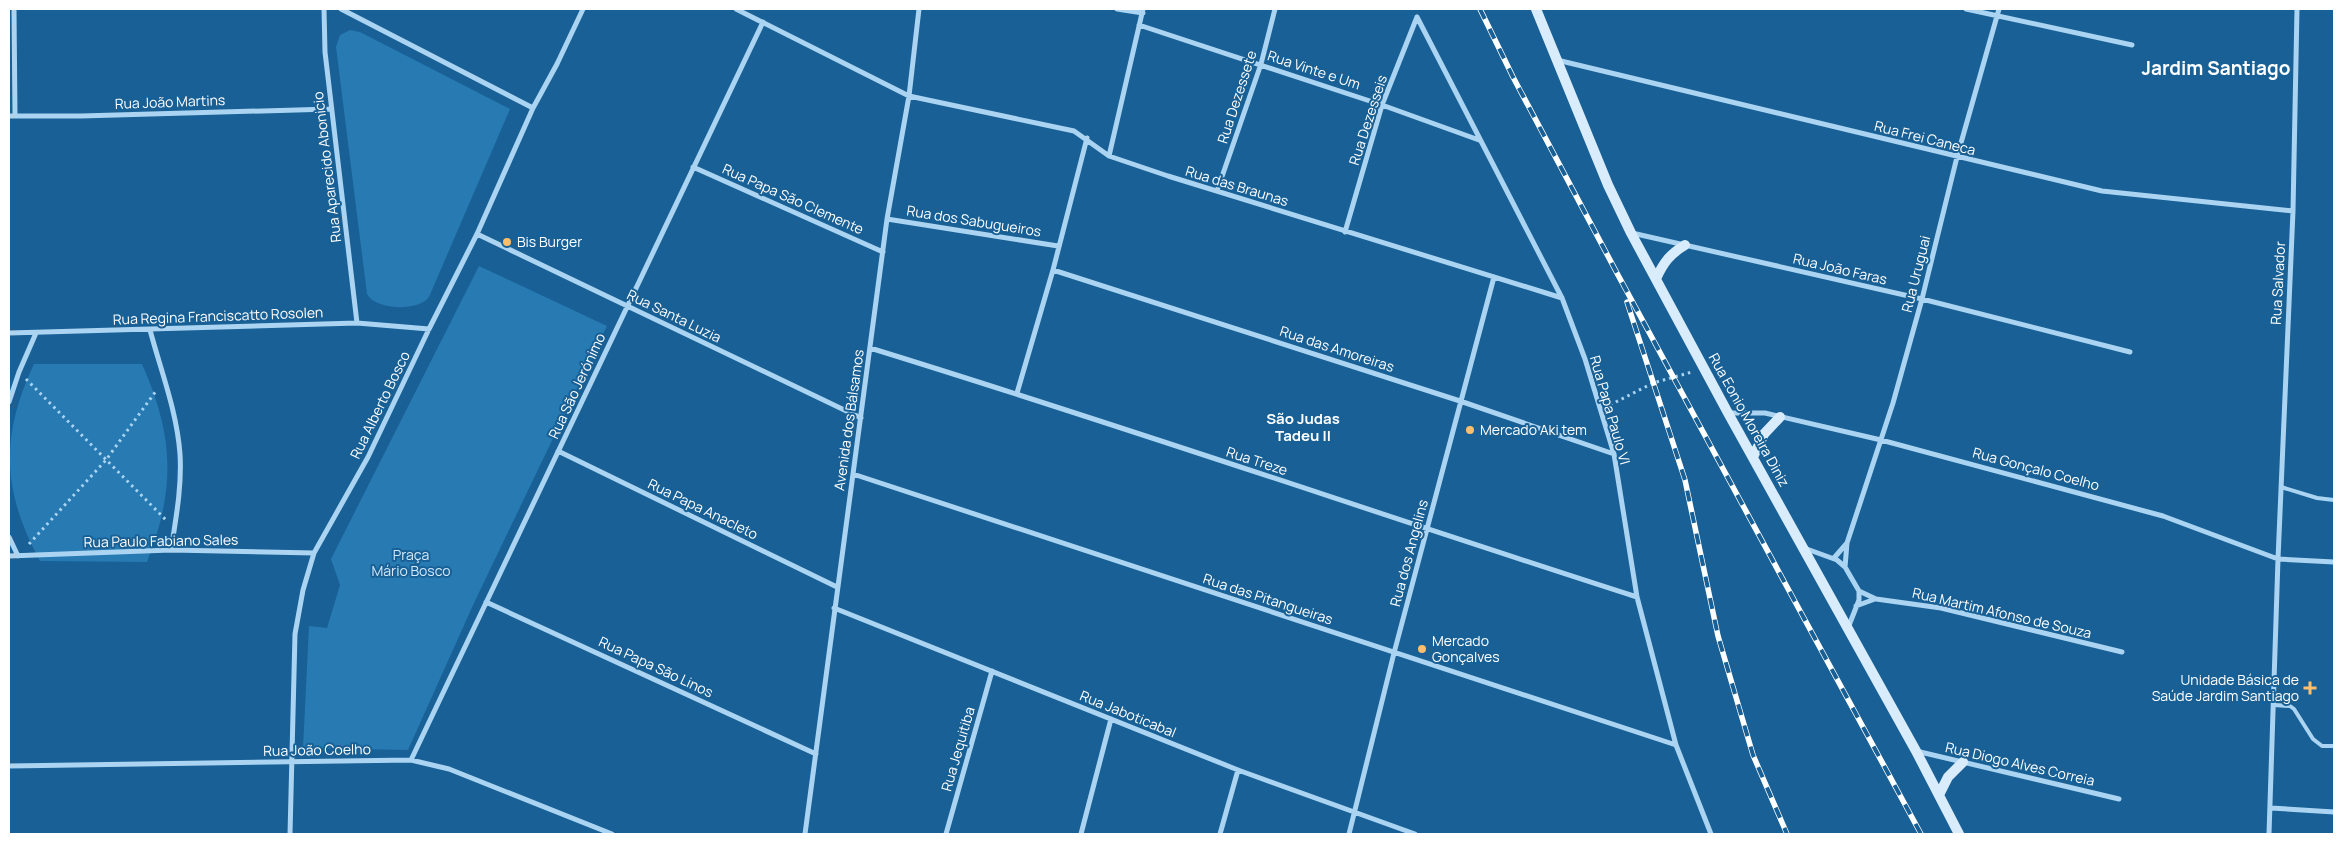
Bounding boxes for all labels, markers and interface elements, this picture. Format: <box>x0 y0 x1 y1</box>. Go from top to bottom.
street label: Rua Vinte e Um <box>1265 46 1363 94</box>
street label: Rua Dezessete <box>1213 48 1261 146</box>
district label: Jardim Santiago <box>2141 55 2291 81</box>
street label: Rua Dezesseis <box>1344 72 1391 167</box>
street label: Rua João Martins <box>114 90 226 113</box>
street label: Rua Aparecido Abonicio <box>308 90 345 244</box>
street label: Rua Frei Caneca <box>1873 116 1978 159</box>
street label: Rua Papa São Clemente <box>720 159 867 238</box>
street label: Rua das Braunas <box>1183 161 1291 210</box>
street label: Rua dos Sabugueiros <box>905 200 1043 241</box>
place label: Bis Burger <box>517 232 582 251</box>
street label: Rua Uruguai <box>1897 233 1934 314</box>
marker: Bis Burger <box>501 236 513 248</box>
street label: Rua Salvador <box>2266 241 2289 325</box>
street label: Rua João Faras <box>1791 248 1889 289</box>
street label: Rua Santa Luzia <box>624 285 724 347</box>
street label: Rua Regina Franciscatto Rosolen <box>113 302 323 329</box>
street label: Rua das Amoreiras <box>1278 321 1397 376</box>
street label: Rua São Jerónimo <box>544 330 609 442</box>
street label: Rua Alberto Bosco <box>345 348 414 462</box>
street label: Avenida dos Bálsamos <box>829 348 868 492</box>
street label: Rua Eonio Moreira Diniz <box>1705 350 1794 490</box>
street label: Rua Papa Paulo VI <box>1586 353 1635 467</box>
district label: São Judas Tadeu II <box>1266 408 1340 446</box>
place label: Mercado Aki tem <box>1480 420 1587 439</box>
marker: Mercado Aki tem <box>1464 424 1476 436</box>
street label: Rua Treze <box>1224 442 1290 479</box>
street label: Rua Gonçalo Coelho <box>1971 442 2102 495</box>
street label: Rua Papa Anacleto <box>645 474 761 543</box>
street label: Rua dos Angelins <box>1385 497 1432 609</box>
street label: Rua Paulo Fabiano Sales <box>83 530 239 551</box>
park label: Praça Mário Bosco <box>372 545 450 580</box>
street label: Rua das Pitangueiras <box>1201 569 1335 628</box>
street label: Rua Martim Afonso de Souza <box>1911 583 2094 642</box>
place label: Mercado Gonçalves <box>1432 631 1500 666</box>
street label: Rua Papa São Linos <box>596 632 717 701</box>
marker: Mercado Gonçalves <box>1416 643 1428 655</box>
place label: Unidade Básica de Saúde Jardim Santiago <box>2152 670 2299 705</box>
marker: Unidade Básica de Saúde Jardim Santiago <box>2303 681 2317 695</box>
street label: Rua Jaboticabal <box>1077 686 1179 741</box>
street label: Rua Jequitiba <box>936 704 979 793</box>
street label: Rua Diogo Alves Correia <box>1944 737 2097 790</box>
street label: Rua João Coelho <box>263 739 371 760</box>

